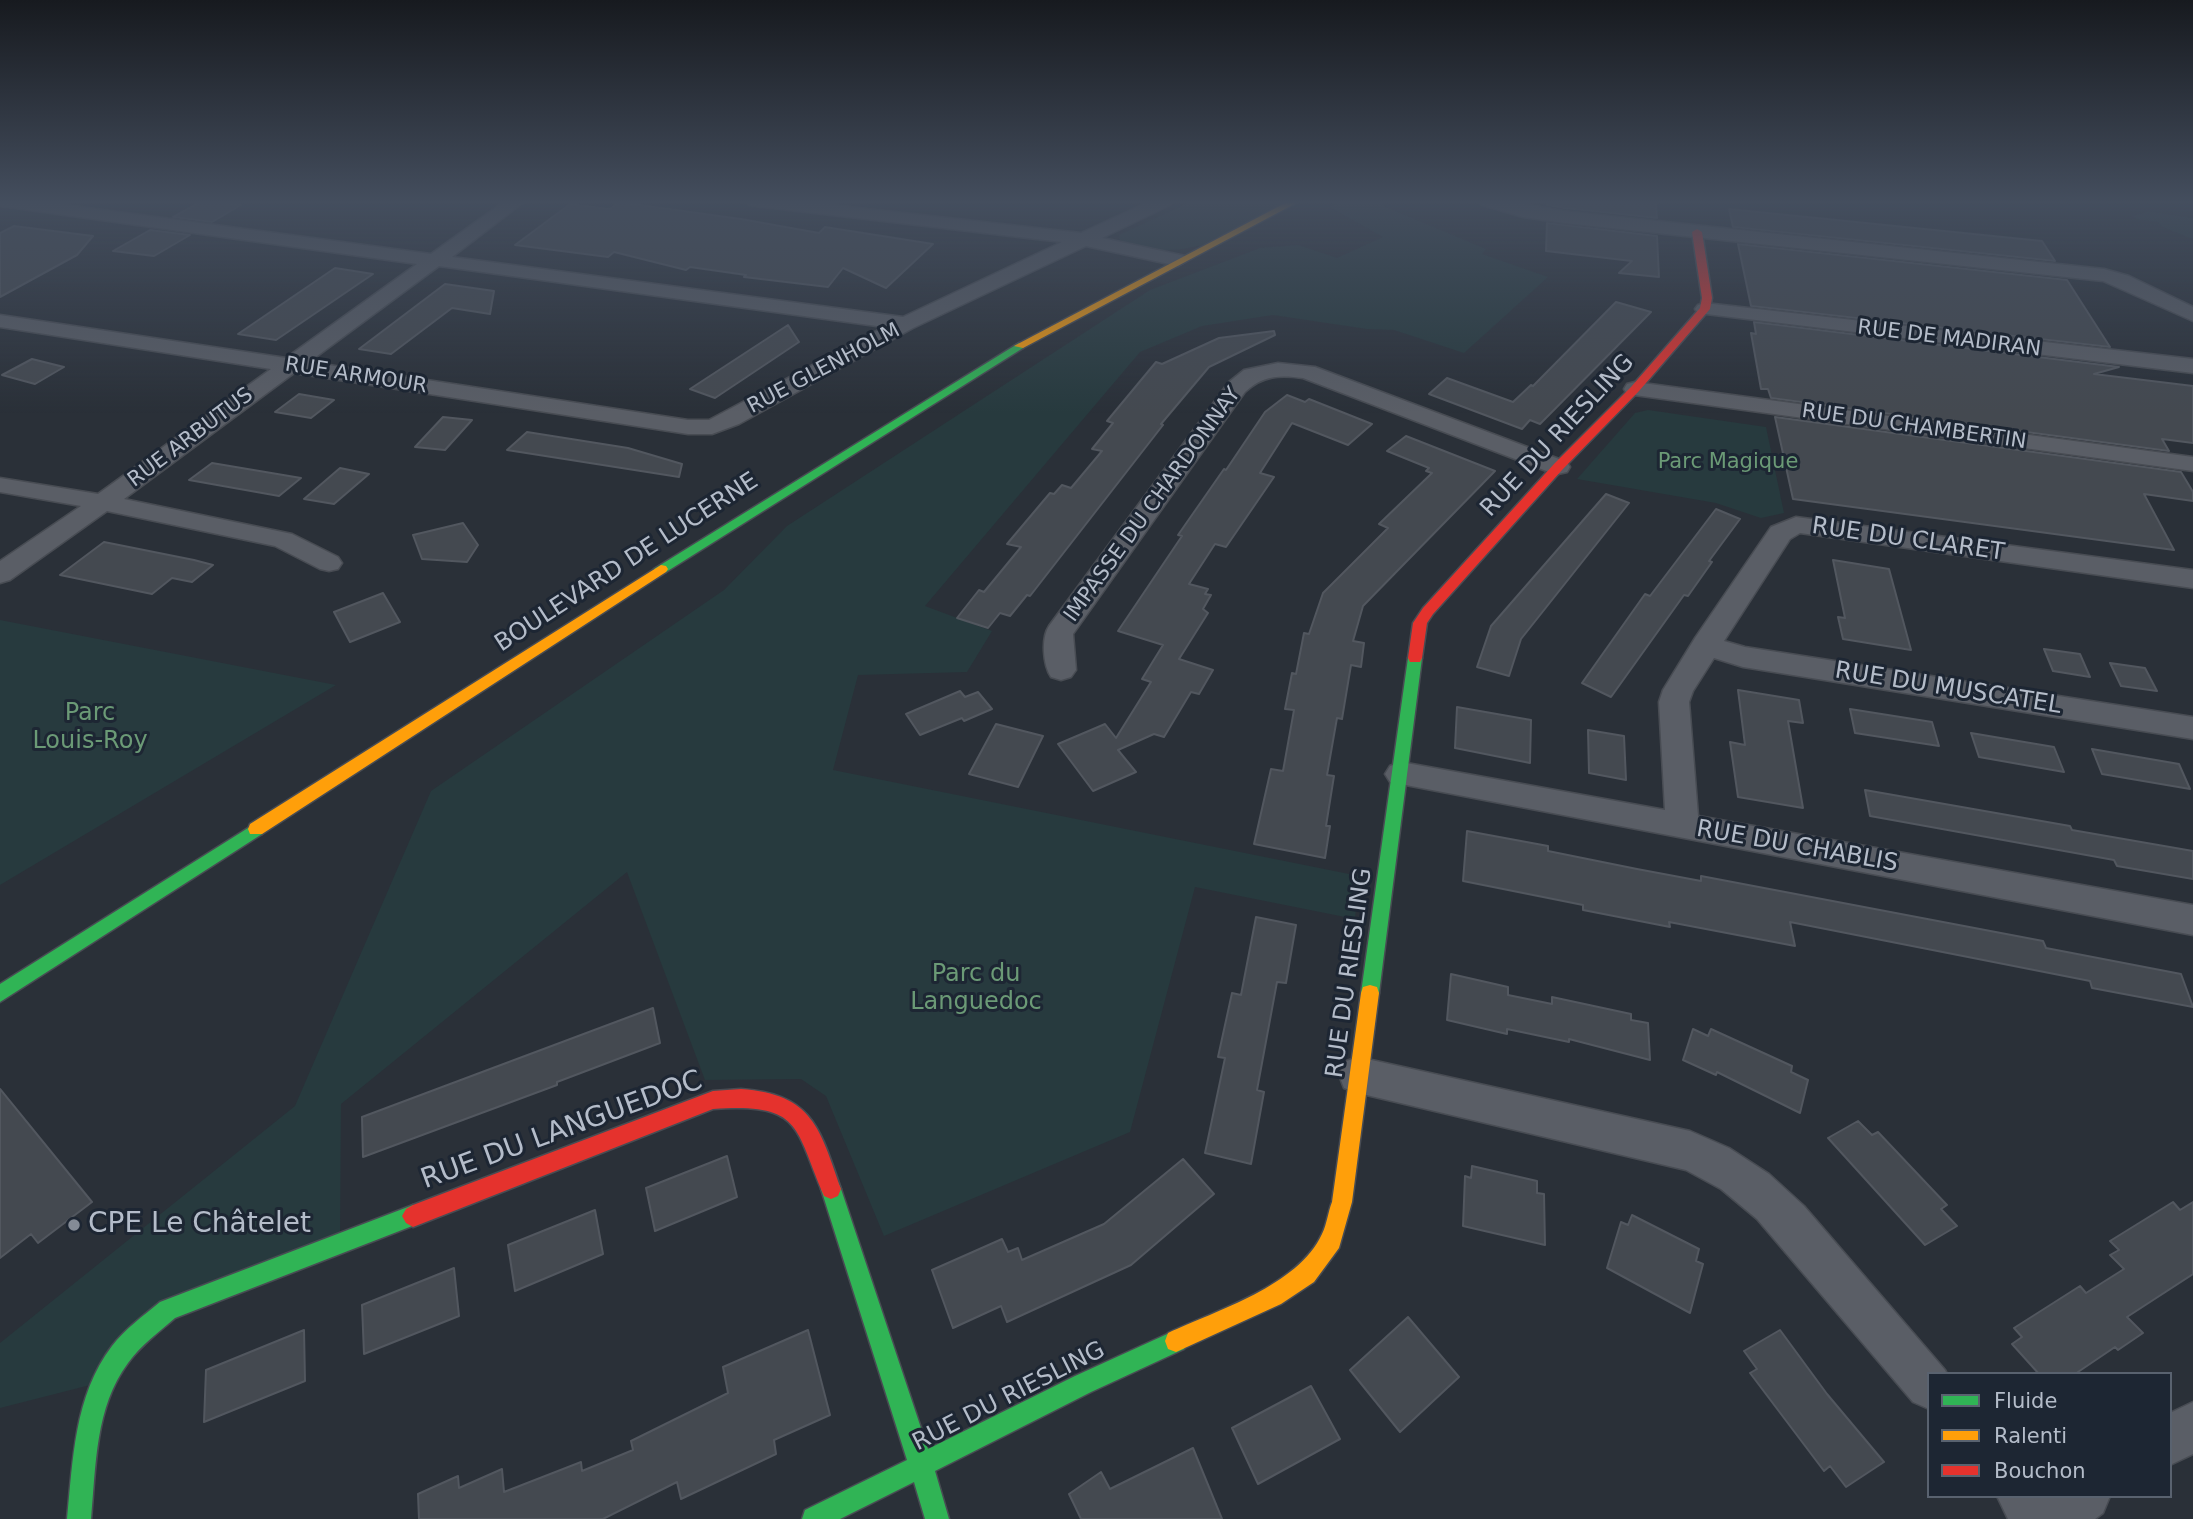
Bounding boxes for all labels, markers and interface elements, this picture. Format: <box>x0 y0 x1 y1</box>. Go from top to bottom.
street label: RUE DE MADIRAN <box>1856 315 2042 363</box>
street label: RUE GLENHOLM <box>743 318 905 420</box>
street label: RUE DU RIESLING <box>1475 349 1641 523</box>
street label: RUE ARMOUR <box>283 352 429 400</box>
street label: RUE ARBUTUS <box>123 383 259 493</box>
street label: IMPASSE DU CHARDONNAY <box>1059 383 1247 627</box>
street label: RUE DU CHAMBERTIN <box>1800 399 2028 455</box>
park label: Parc Magique <box>1658 450 1798 476</box>
street label: BOULEVARD DE LUCERNE <box>490 467 764 659</box>
street label: RUE DU CLARET <box>1810 512 2006 568</box>
street label: RUE DU MUSCATEL <box>1833 657 2063 721</box>
park label: Parc Louis-Roy <box>32 700 148 756</box>
street label: RUE DU CHABLIS <box>1694 815 1900 879</box>
street label: RUE DU RIESLING <box>1321 866 1379 1080</box>
park label: Parc du Languedoc <box>910 961 1042 1017</box>
street label: RUE DU LANGUEDOC <box>417 1064 707 1198</box>
place label: CPE Le Châtelet <box>88 1208 311 1242</box>
marker: CPE Le Châtelet <box>66 1217 82 1233</box>
street label: RUE DU RIESLING <box>908 1336 1110 1458</box>
legend <box>1927 1372 2172 1498</box>
text: Fluide <box>1994 1389 2057 1413</box>
text: Ralenti <box>1994 1424 2067 1448</box>
text: Bouchon <box>1994 1459 2086 1483</box>

